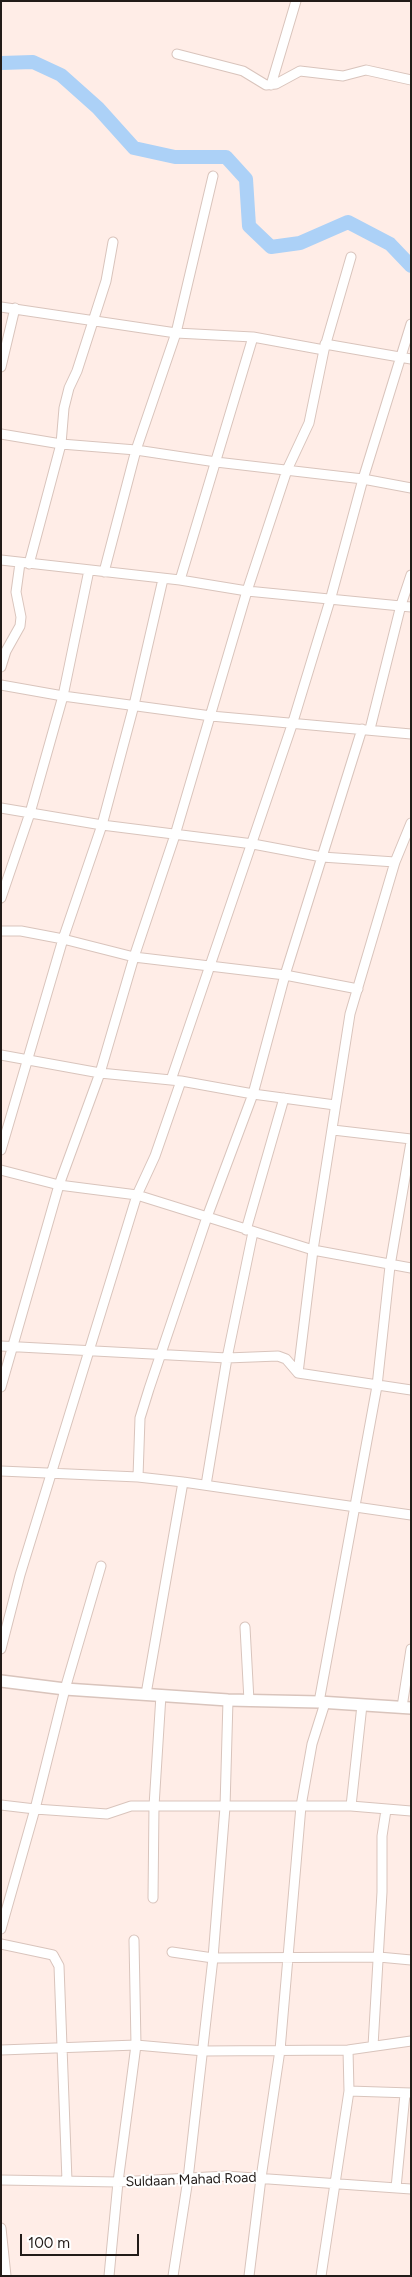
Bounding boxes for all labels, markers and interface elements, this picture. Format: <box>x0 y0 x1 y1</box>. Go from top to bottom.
street label: Suldaan Mahad Road <box>125 2169 257 2191</box>
scale bar <box>22 2224 141 2256</box>
text: 100 m <box>28 2234 70 2252</box>

